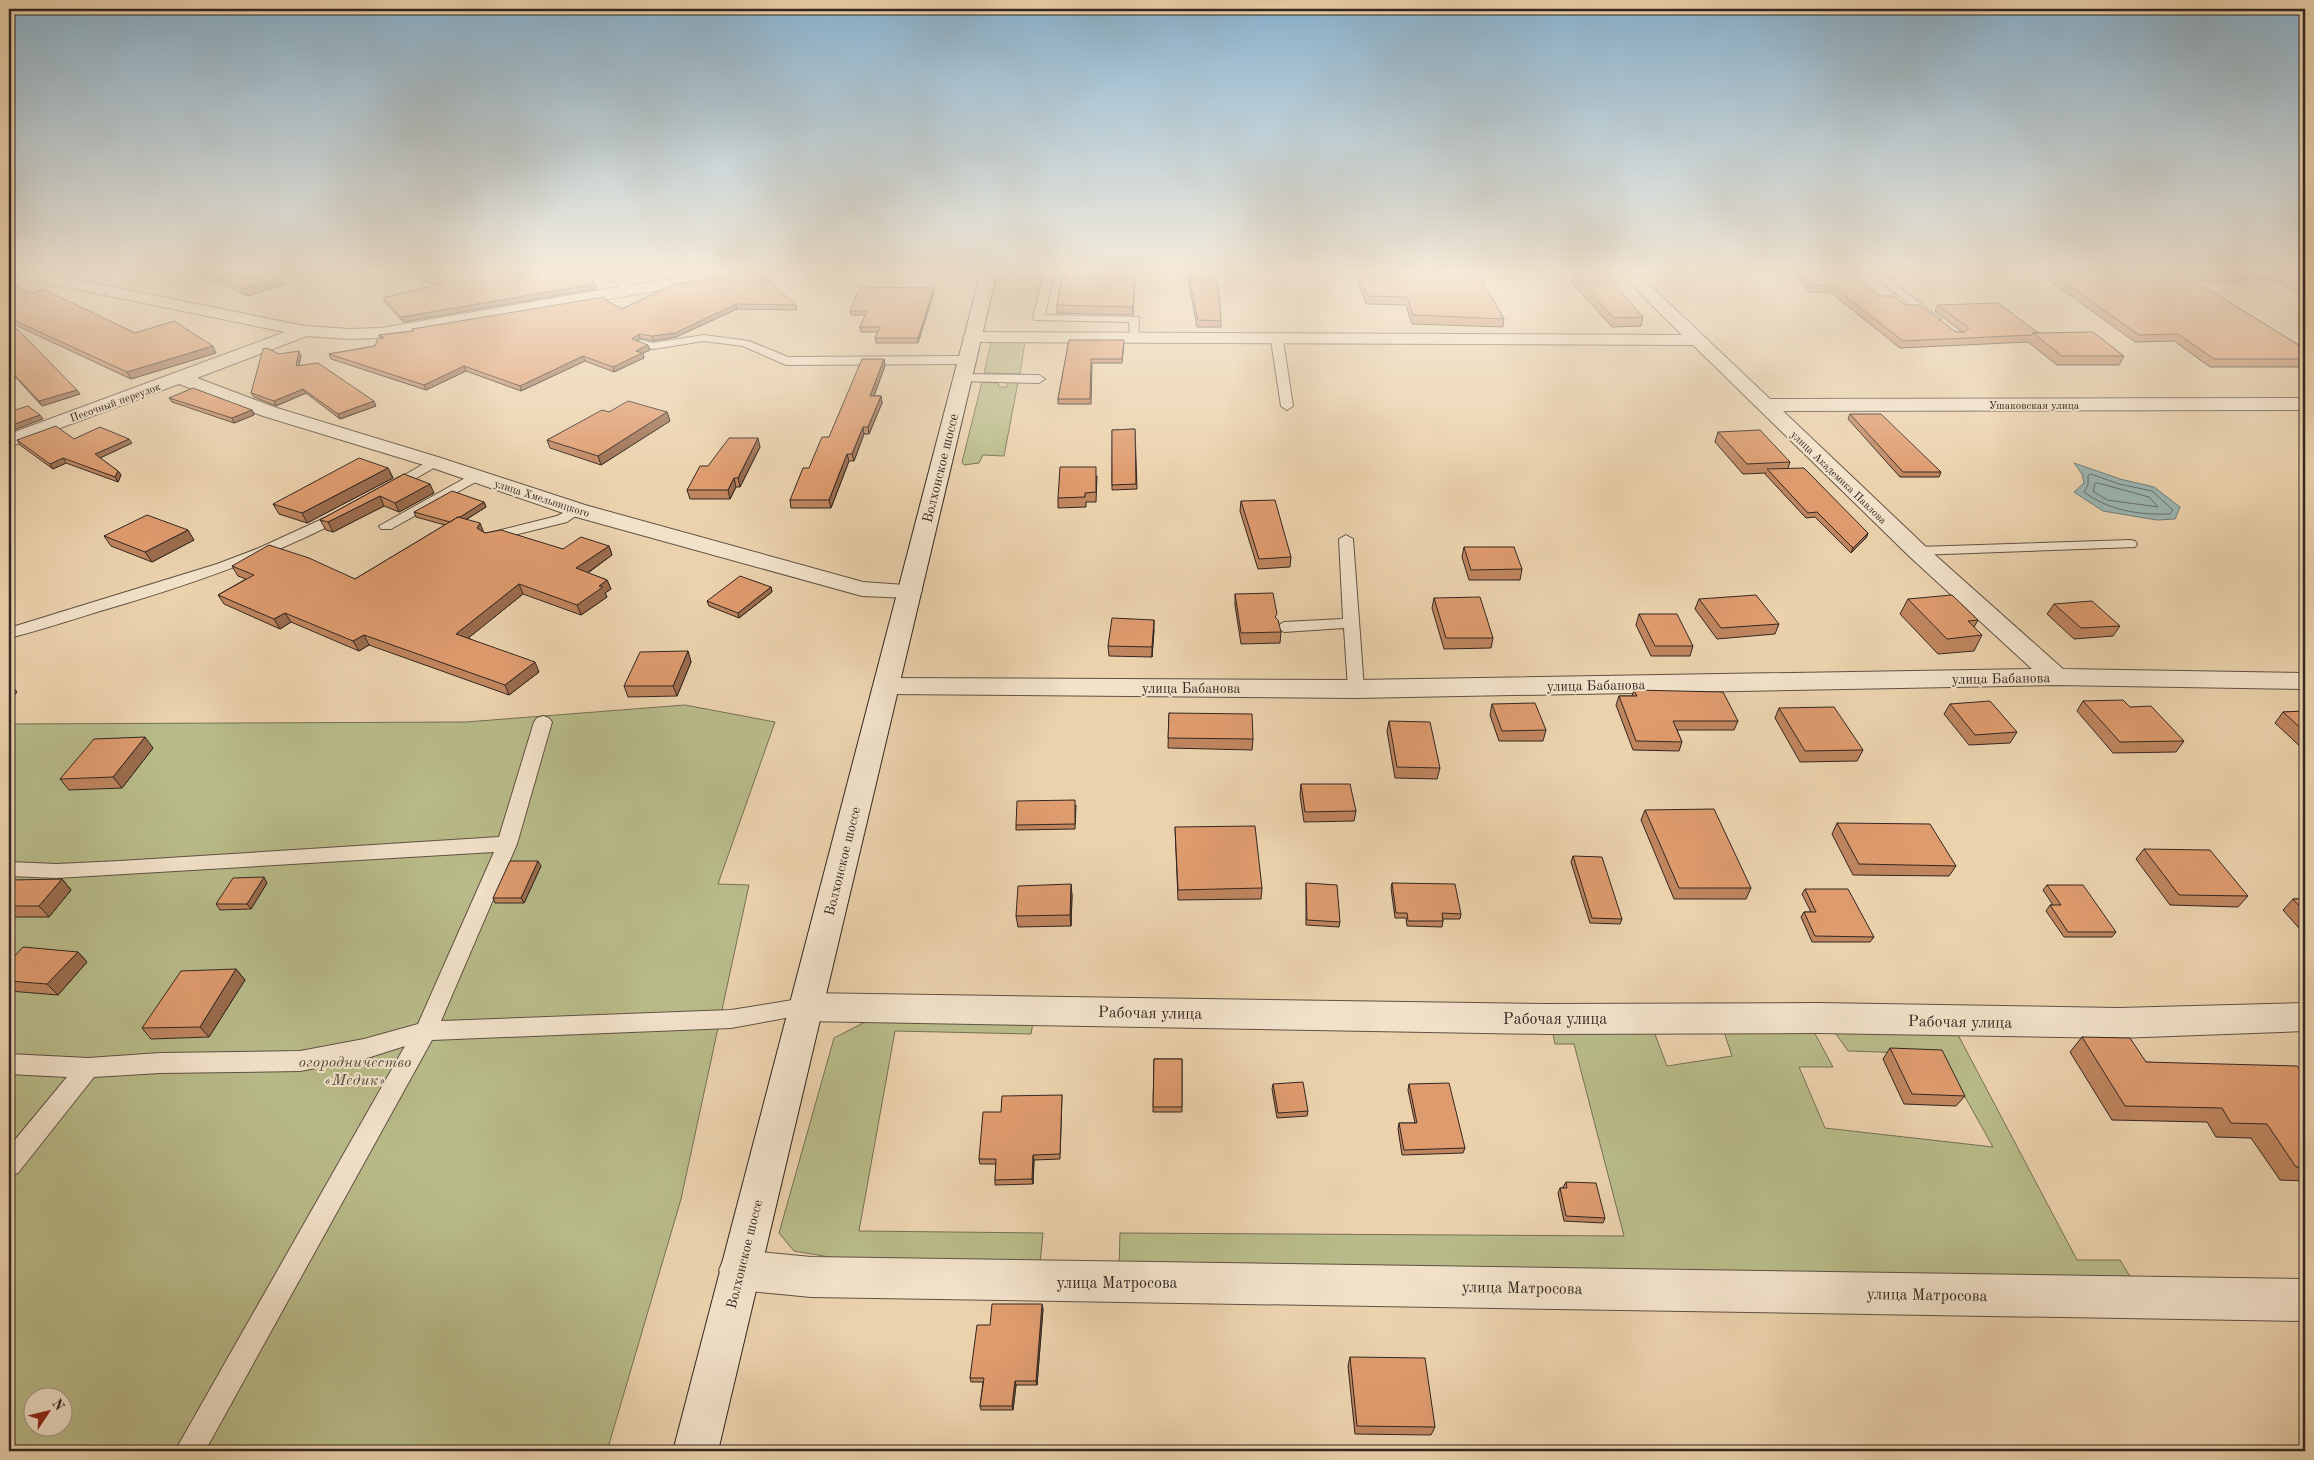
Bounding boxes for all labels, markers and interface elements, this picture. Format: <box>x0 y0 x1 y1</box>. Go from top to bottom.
street label: Песочный переулок <box>69 382 163 425</box>
street label: Ушаковская улица <box>1989 401 2080 412</box>
street label: Волхонское шоссе <box>921 412 961 524</box>
street label: улица Академика Павлова <box>1788 430 1888 527</box>
street label: улица Хмельницкого <box>492 479 591 520</box>
street label: улица Бабанова <box>1952 671 2051 687</box>
street label: улица Бабанова <box>1547 678 1646 694</box>
street label: улица Бабанова <box>1142 682 1240 696</box>
street label: Волхонское шоссе <box>823 805 863 917</box>
street label: Рабочая улица <box>1098 1005 1202 1023</box>
street label: Рабочая улица <box>1503 1012 1607 1028</box>
street label: Рабочая улица <box>1908 1014 2012 1032</box>
park label: огородничество «Медик» <box>299 1055 411 1089</box>
street label: Волхонское шоссе <box>725 1198 765 1310</box>
street label: улица Матросова <box>1057 1276 1178 1292</box>
street label: улица Матросова <box>1461 1280 1583 1298</box>
street label: улица Матросова <box>1866 1287 1988 1305</box>
north arrow <box>22 1388 72 1438</box>
text: N <box>49 1397 67 1414</box>

